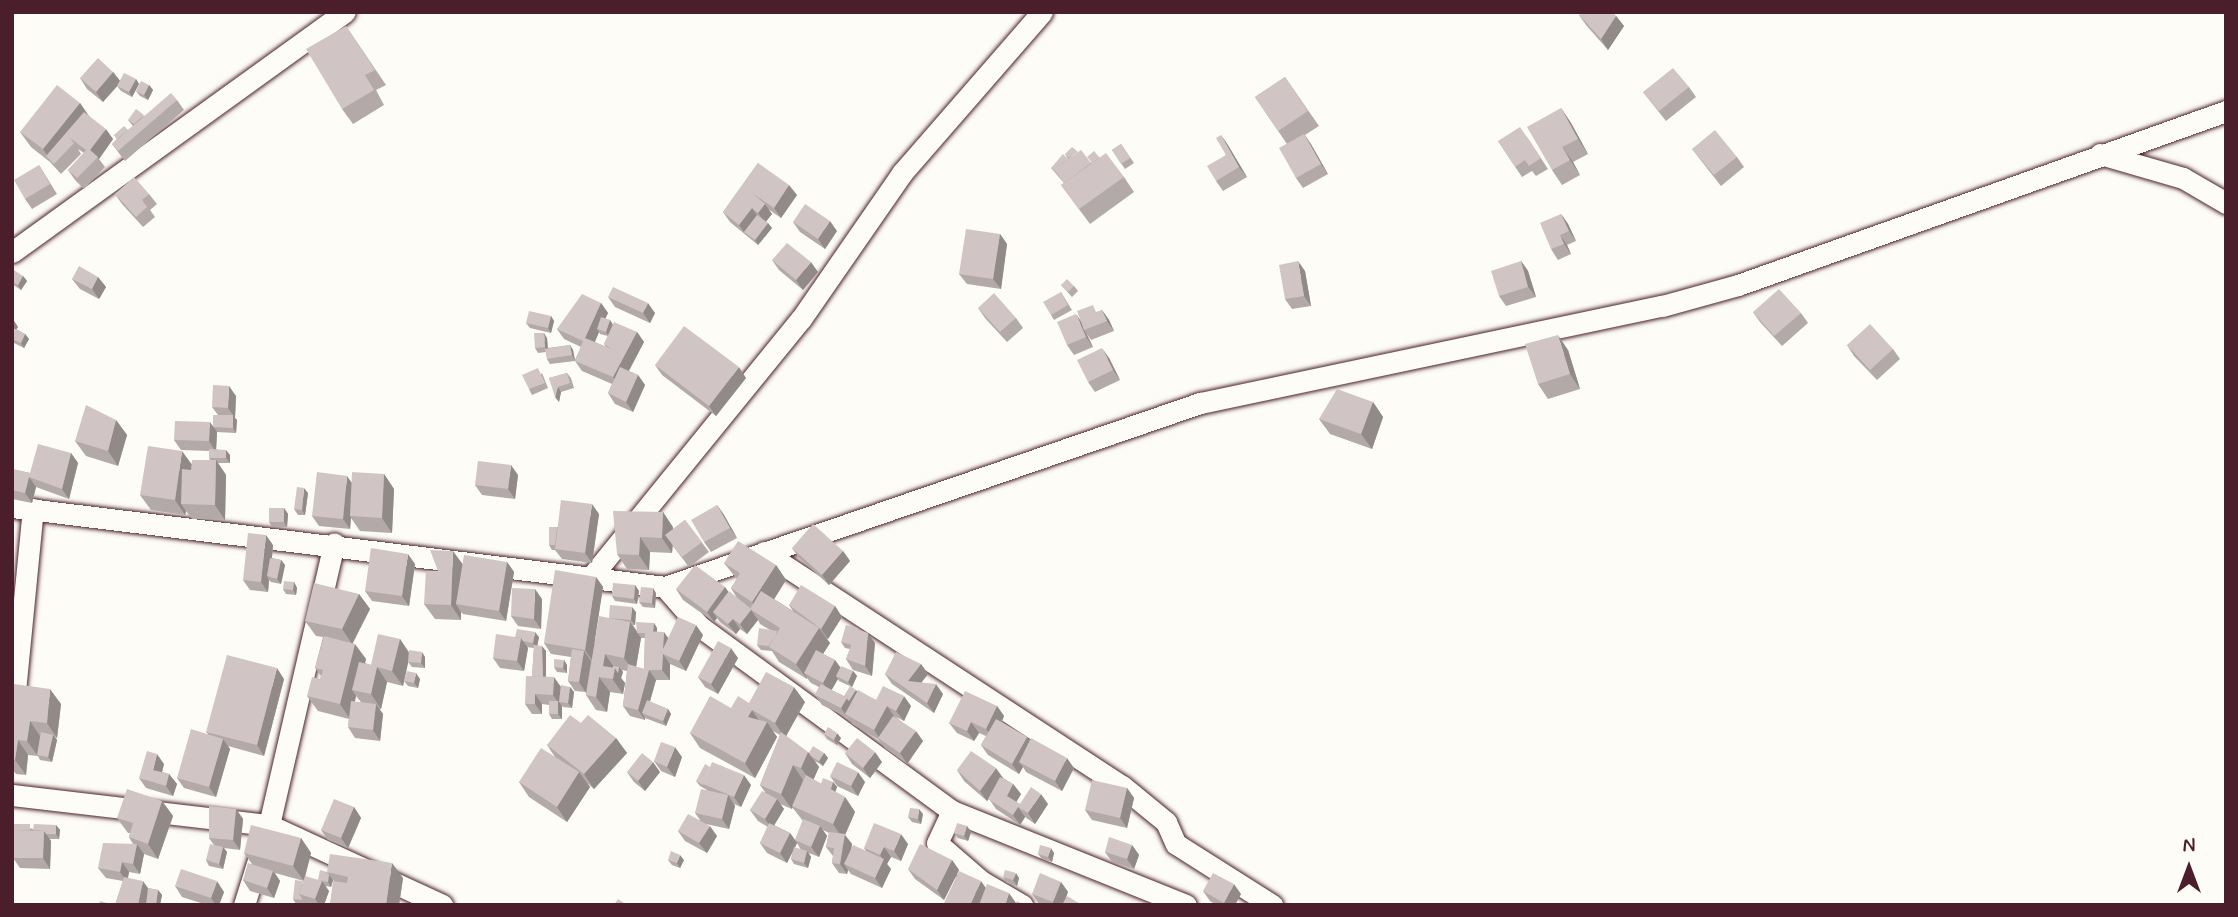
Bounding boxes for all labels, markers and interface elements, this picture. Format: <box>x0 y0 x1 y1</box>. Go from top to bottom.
north arrow <box>2154 833 2224 903</box>
text: N <box>2183 834 2195 859</box>

